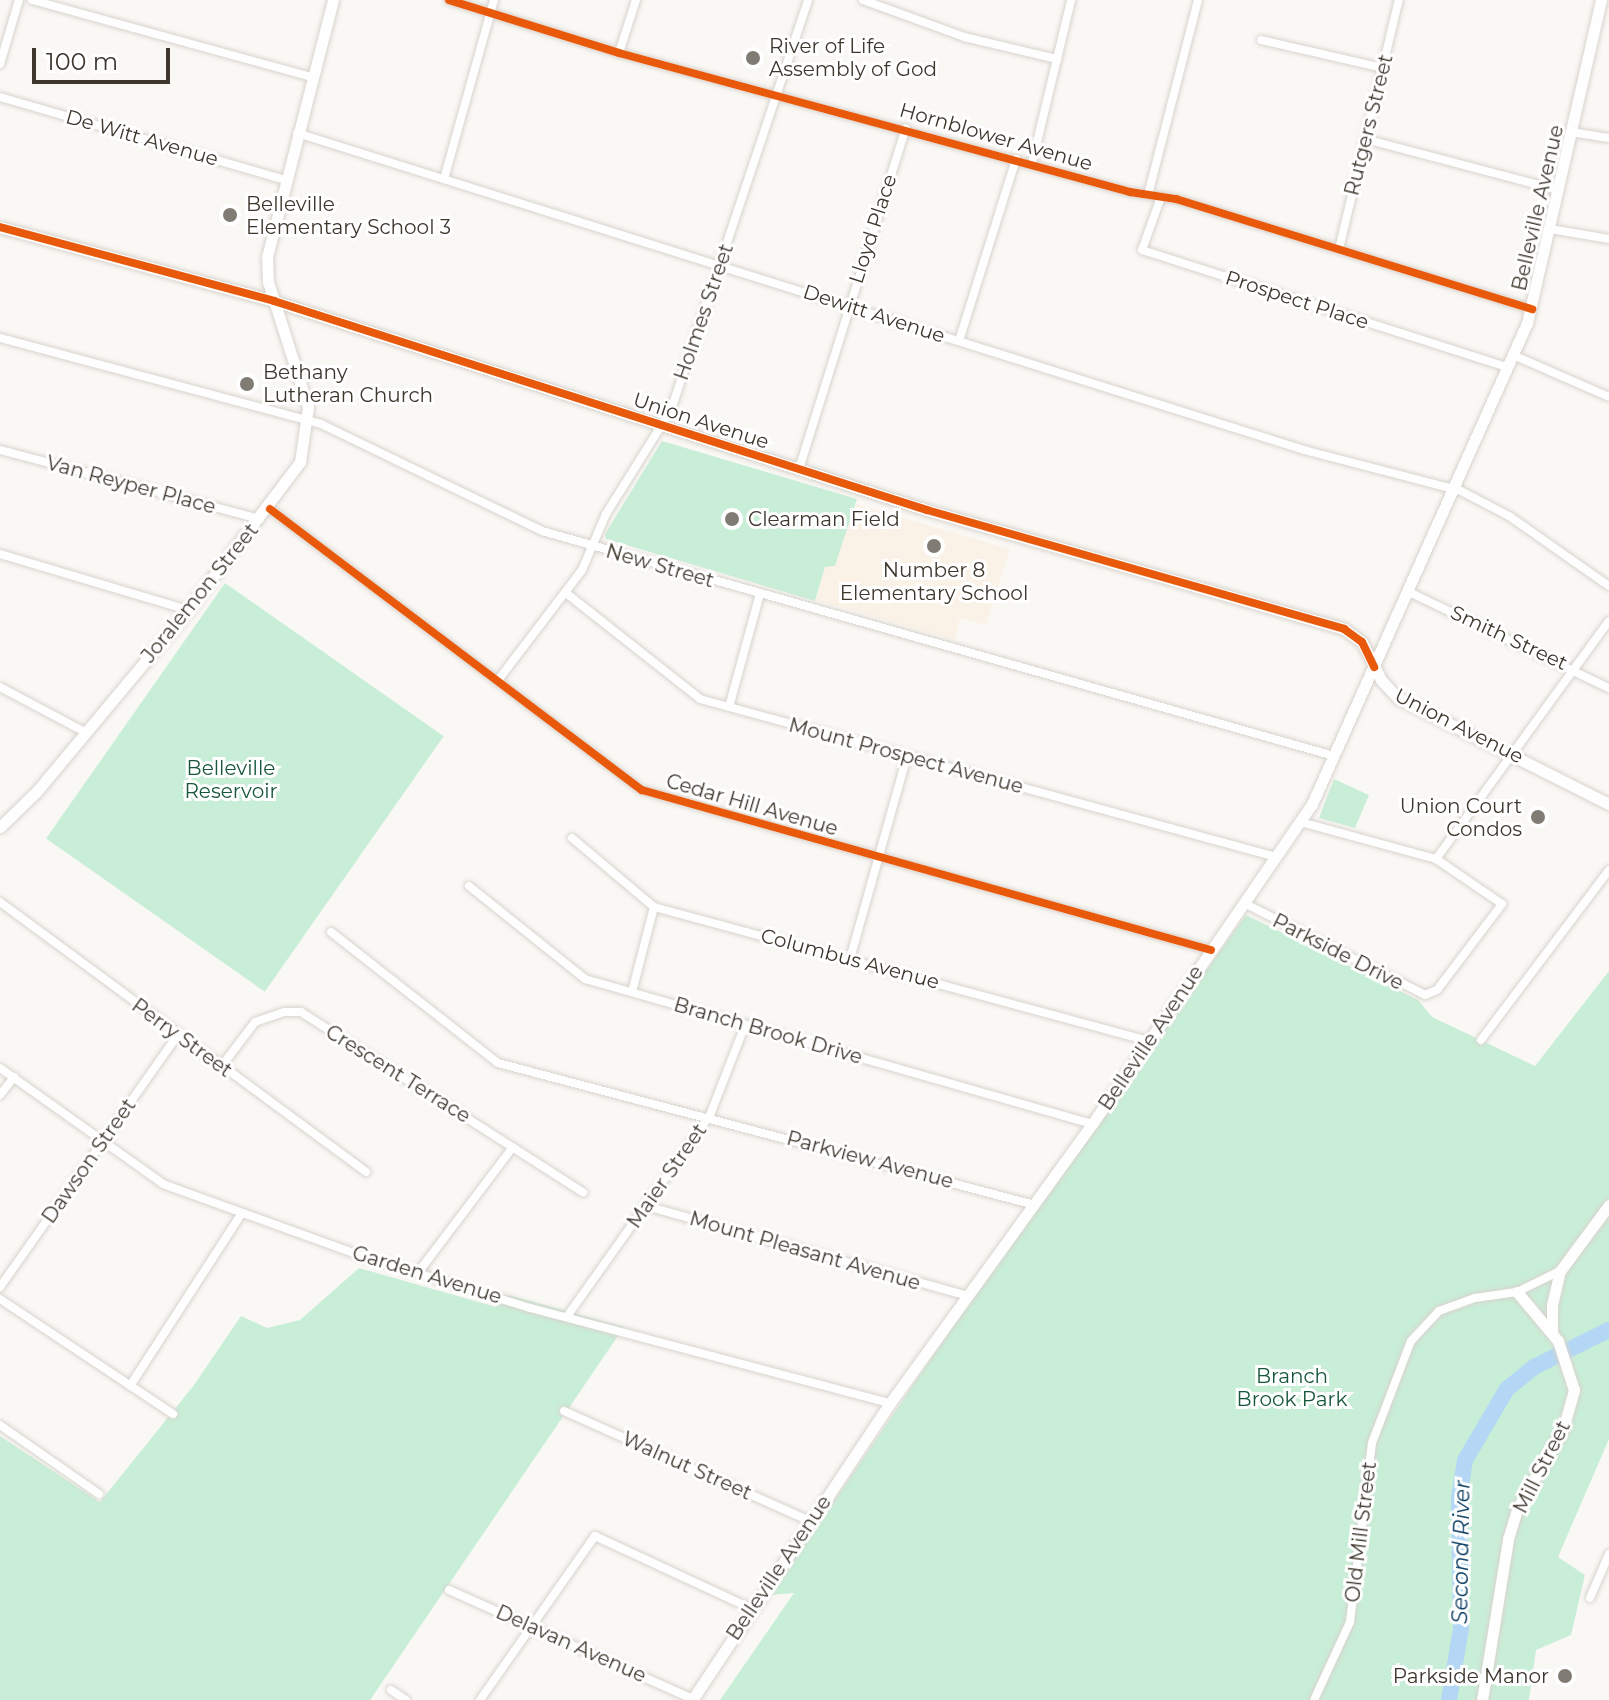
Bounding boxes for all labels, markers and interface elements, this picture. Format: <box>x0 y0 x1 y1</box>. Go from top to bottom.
scale bar <box>36 32 174 82</box>
place label: River of Life Assembly of God <box>769 34 937 81</box>
text: 100 m <box>46 47 118 76</box>
marker: River of Life Assembly of God <box>744 49 762 67</box>
street label: Rutgers Street <box>1340 52 1398 198</box>
street label: Hornblower Avenue <box>897 98 1095 176</box>
street label: De Witt Avenue <box>63 105 221 171</box>
street label: Belleville Avenue <box>1507 123 1569 293</box>
street label: Lloyd Place <box>844 171 902 287</box>
place label: Belleville Elementary School 3 <box>246 192 451 239</box>
marker: Belleville Elementary School 3 <box>221 206 239 224</box>
street label: Holmes Street <box>669 241 739 383</box>
street label: Prospect Place <box>1222 266 1372 334</box>
street label: Dewitt Avenue <box>800 280 948 348</box>
place label: Bethany Lutheran Church <box>263 360 433 407</box>
marker: Bethany Lutheran Church <box>238 375 256 393</box>
street label: Union Avenue <box>630 388 772 454</box>
street label: Van Reyper Place <box>44 451 218 519</box>
place label: Clearman Field <box>748 507 900 531</box>
marker: Clearman Field <box>723 510 741 528</box>
street label: Joralemon Street <box>137 519 263 667</box>
marker: Number 8 Elementary School <box>925 537 943 555</box>
street label: New Street <box>603 539 717 593</box>
place label: Number 8 Elementary School <box>840 558 1028 605</box>
street label: Smith Street <box>1447 600 1571 676</box>
street label: Union Avenue <box>1391 683 1527 769</box>
street label: Mount Prospect Avenue <box>786 713 1026 799</box>
park label: Belleville Reservoir <box>184 757 278 804</box>
street label: Cedar Hill Avenue <box>663 769 841 841</box>
place label: Union Court Condos <box>1400 794 1522 841</box>
marker: Union Court Condos <box>1529 808 1547 826</box>
street label: Parkside Drive <box>1269 909 1407 995</box>
street label: Columbus Avenue <box>758 924 942 994</box>
street label: Belleville Avenue <box>1094 961 1208 1115</box>
street label: Perry Street <box>127 993 237 1083</box>
street label: Branch Brook Drive <box>671 993 865 1069</box>
street label: Crescent Terrace <box>321 1020 475 1128</box>
street label: Dawson Street <box>37 1094 141 1228</box>
street label: Maier Street <box>622 1119 712 1233</box>
street label: Parkview Avenue <box>784 1126 956 1194</box>
street label: Mount Pleasant Avenue <box>687 1206 923 1296</box>
street label: Garden Avenue <box>349 1241 505 1309</box>
park label: Branch Brook Park <box>1237 1365 1347 1412</box>
street label: Mill Street <box>1508 1417 1576 1517</box>
street label: Walnut Street <box>619 1427 755 1505</box>
street label: Old Mill Street <box>1340 1460 1382 1604</box>
water label: Second River <box>1447 1480 1475 1624</box>
street label: Belleville Avenue <box>722 1491 836 1645</box>
street label: Delavan Avenue <box>492 1600 650 1688</box>
place label: Parkside Manor <box>1393 1664 1549 1688</box>
marker: Parkside Manor <box>1556 1667 1574 1685</box>

